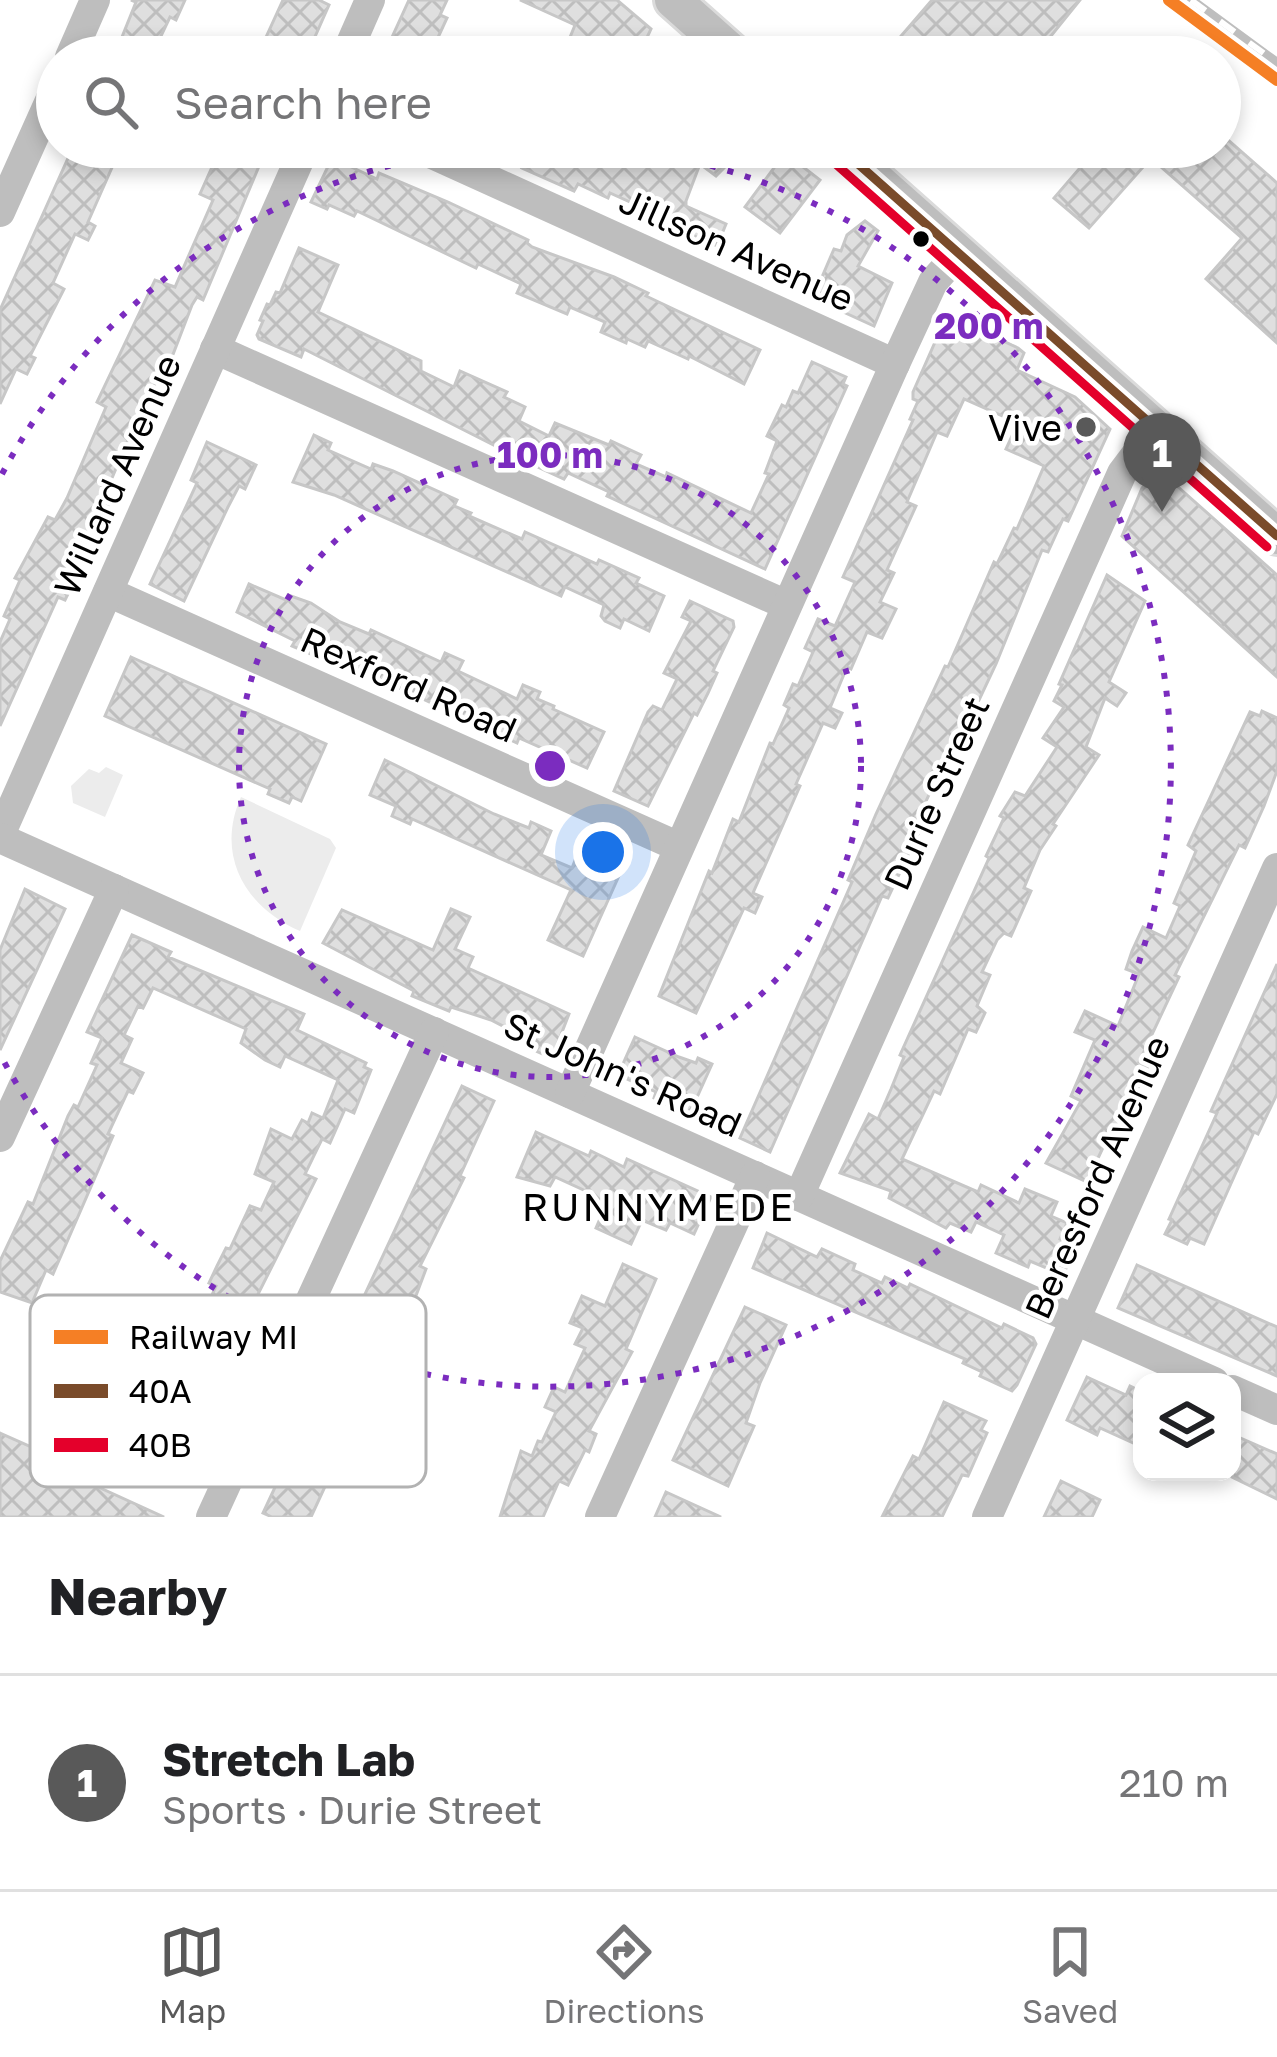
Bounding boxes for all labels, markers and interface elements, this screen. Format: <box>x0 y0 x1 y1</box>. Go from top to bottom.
search box <box>36 36 1241 168</box>
icon: search <box>78 69 144 135</box>
text: Search here <box>174 75 432 129</box>
street label: Jillson Avenue <box>613 178 861 320</box>
unlabelled marker <box>910 228 932 250</box>
text: 200 m <box>934 304 1044 347</box>
street label: Willard Avenue <box>45 348 189 602</box>
place label: Vive <box>988 406 1062 449</box>
pin: 1 <box>1123 413 1201 512</box>
marker: Vive <box>1073 414 1099 440</box>
text: 100 m <box>497 433 603 476</box>
street label: Rexford Road <box>295 617 523 751</box>
street label: Durie Street <box>874 690 998 896</box>
centre of rings <box>529 745 571 787</box>
your location <box>573 822 633 882</box>
street label: St John's Road <box>498 1002 748 1146</box>
street label: Beresford Avenue <box>1015 1029 1179 1325</box>
district label: RUNNYMEDE <box>522 1183 796 1230</box>
legend <box>30 1295 426 1487</box>
text: Railway MI <box>129 1317 298 1356</box>
text: 40A <box>129 1371 192 1410</box>
map controls <box>1133 1373 1241 1481</box>
button: layers <box>1133 1373 1241 1481</box>
text: 40B <box>129 1425 192 1464</box>
text: Nearby <box>48 1565 227 1626</box>
text: Stretch Lab <box>162 1732 415 1786</box>
text: 1 <box>77 1759 97 1806</box>
text: 210 m <box>1119 1759 1229 1806</box>
text: Sports · Durie Street <box>162 1786 542 1833</box>
tab: Map <box>159 1919 226 2030</box>
tab: Directions <box>543 1919 705 2030</box>
tab: Saved <box>1022 1919 1118 2030</box>

